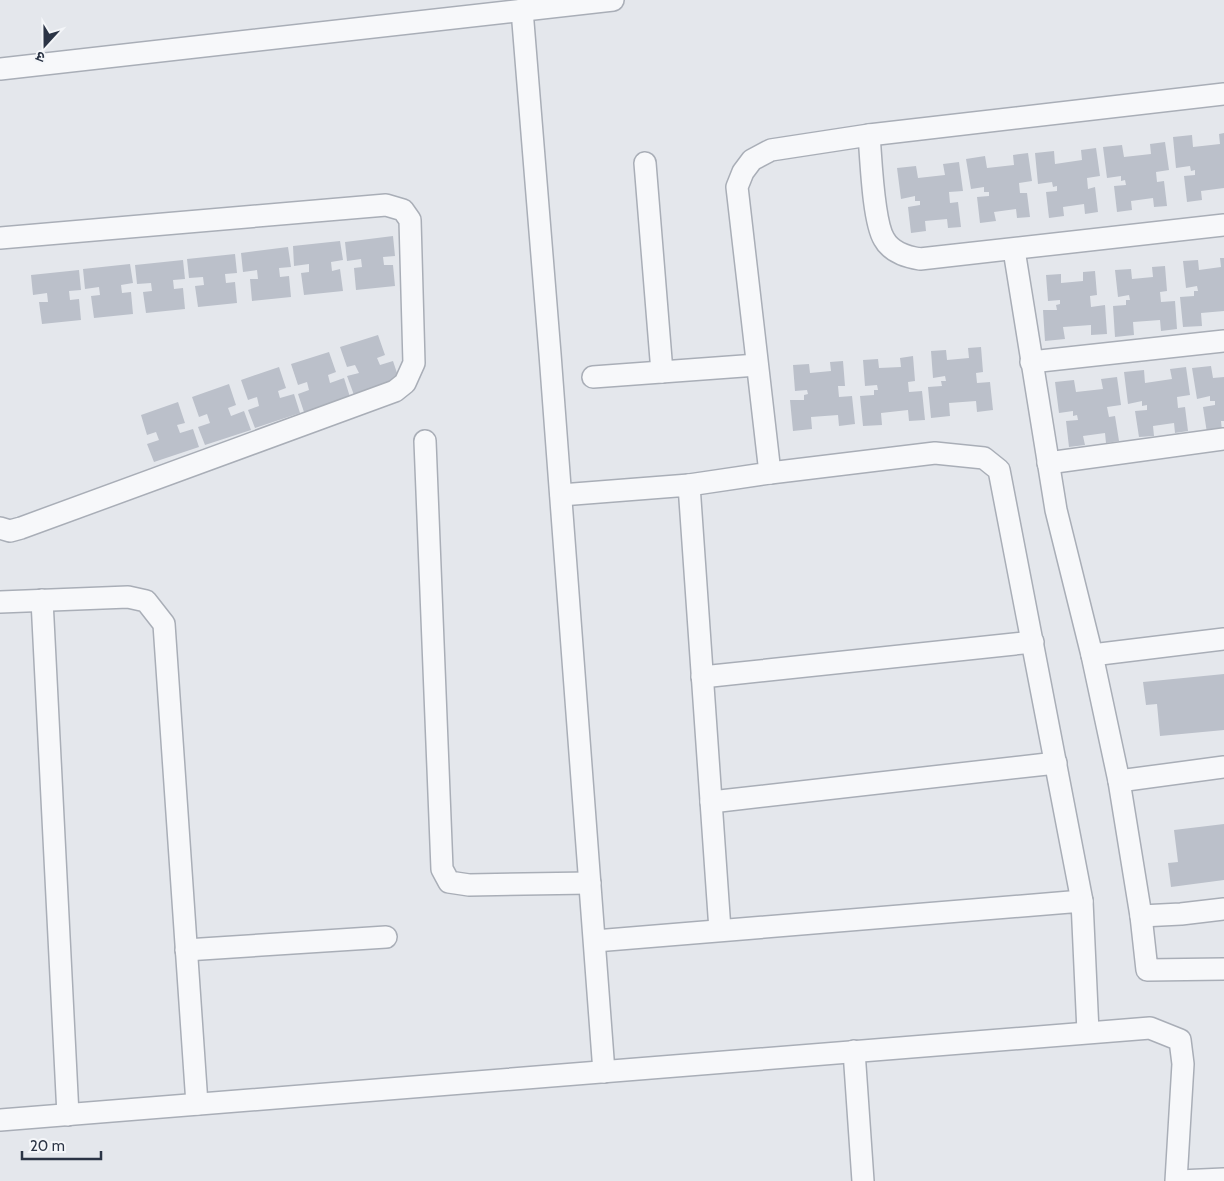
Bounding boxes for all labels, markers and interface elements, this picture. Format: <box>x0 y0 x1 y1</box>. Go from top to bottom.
north arrow <box>20 20 70 70</box>
text: उ <box>33 47 47 67</box>
scale bar <box>22 1128 101 1160</box>
text: 20 m <box>30 1137 65 1155</box>

